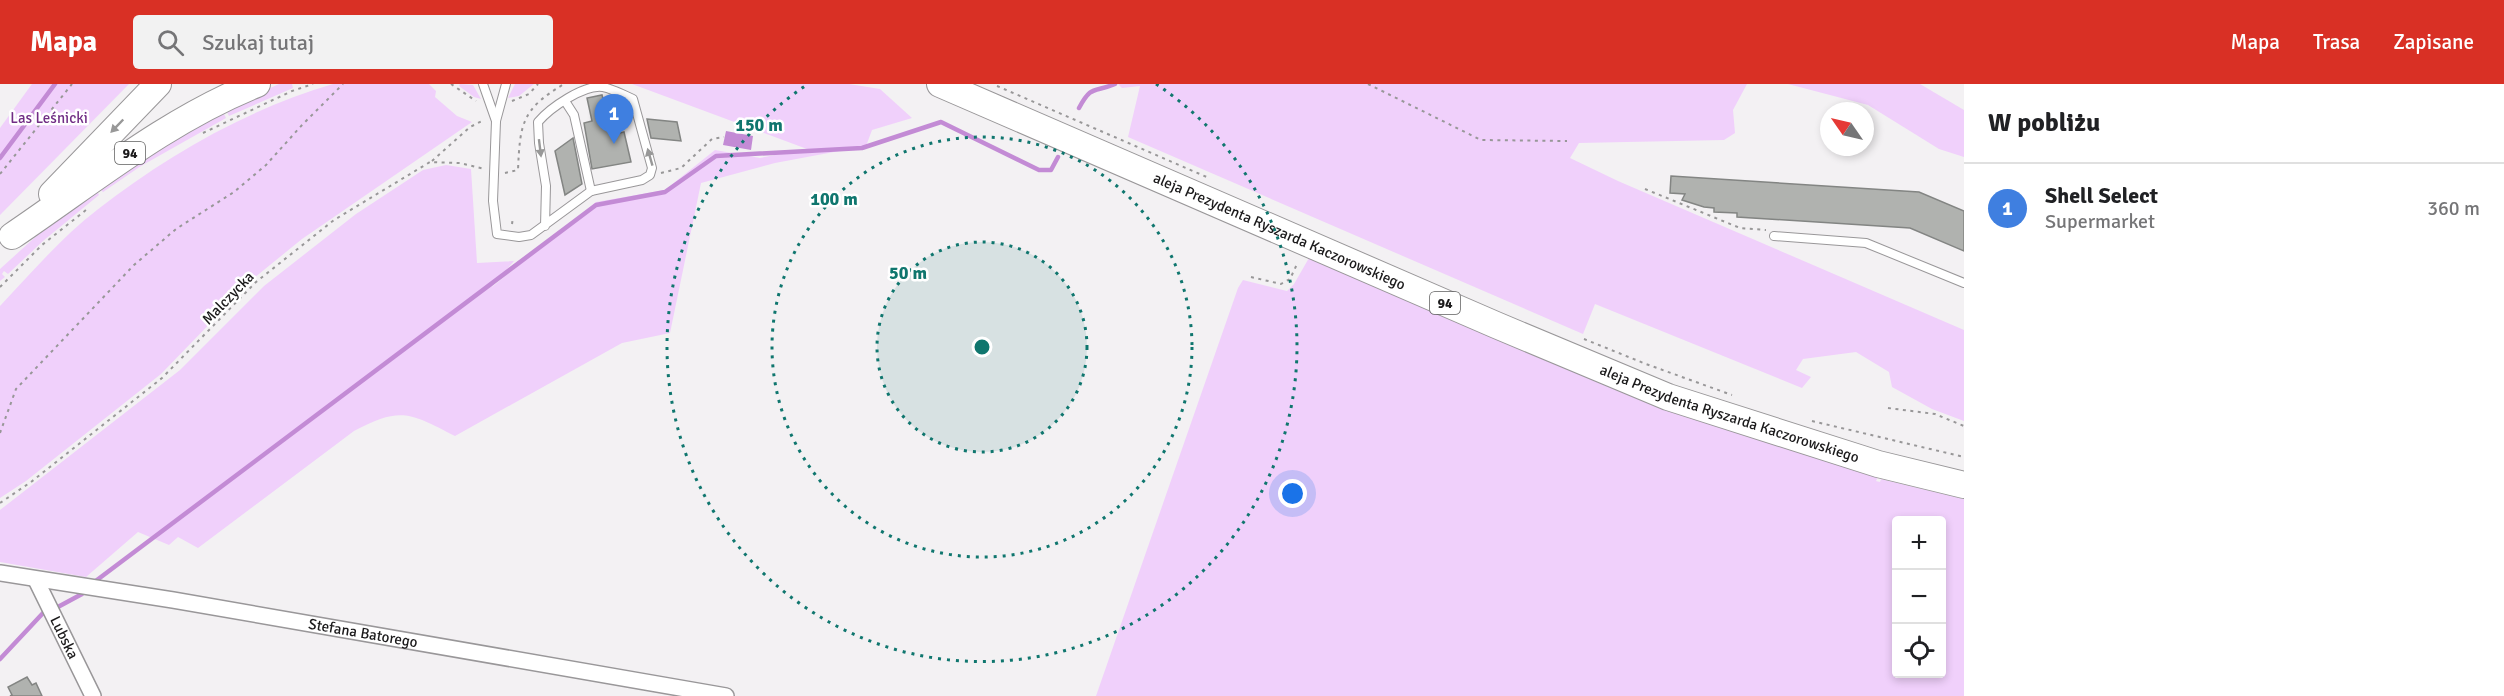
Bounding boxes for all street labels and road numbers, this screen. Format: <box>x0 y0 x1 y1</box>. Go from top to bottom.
road number: 94 <box>115 142 145 164</box>
street label: aleja Prezydenta Ryszarda Kaczorowskiego <box>1151 169 1409 294</box>
street label: Malczycka <box>198 268 258 328</box>
road number: 94 <box>1430 292 1460 314</box>
street label: aleja Prezydenta Ryszarda Kaczorowskiego <box>1597 361 1862 466</box>
street label: Lubska <box>46 613 82 662</box>
street label: Stefana Batorego <box>307 615 419 651</box>

